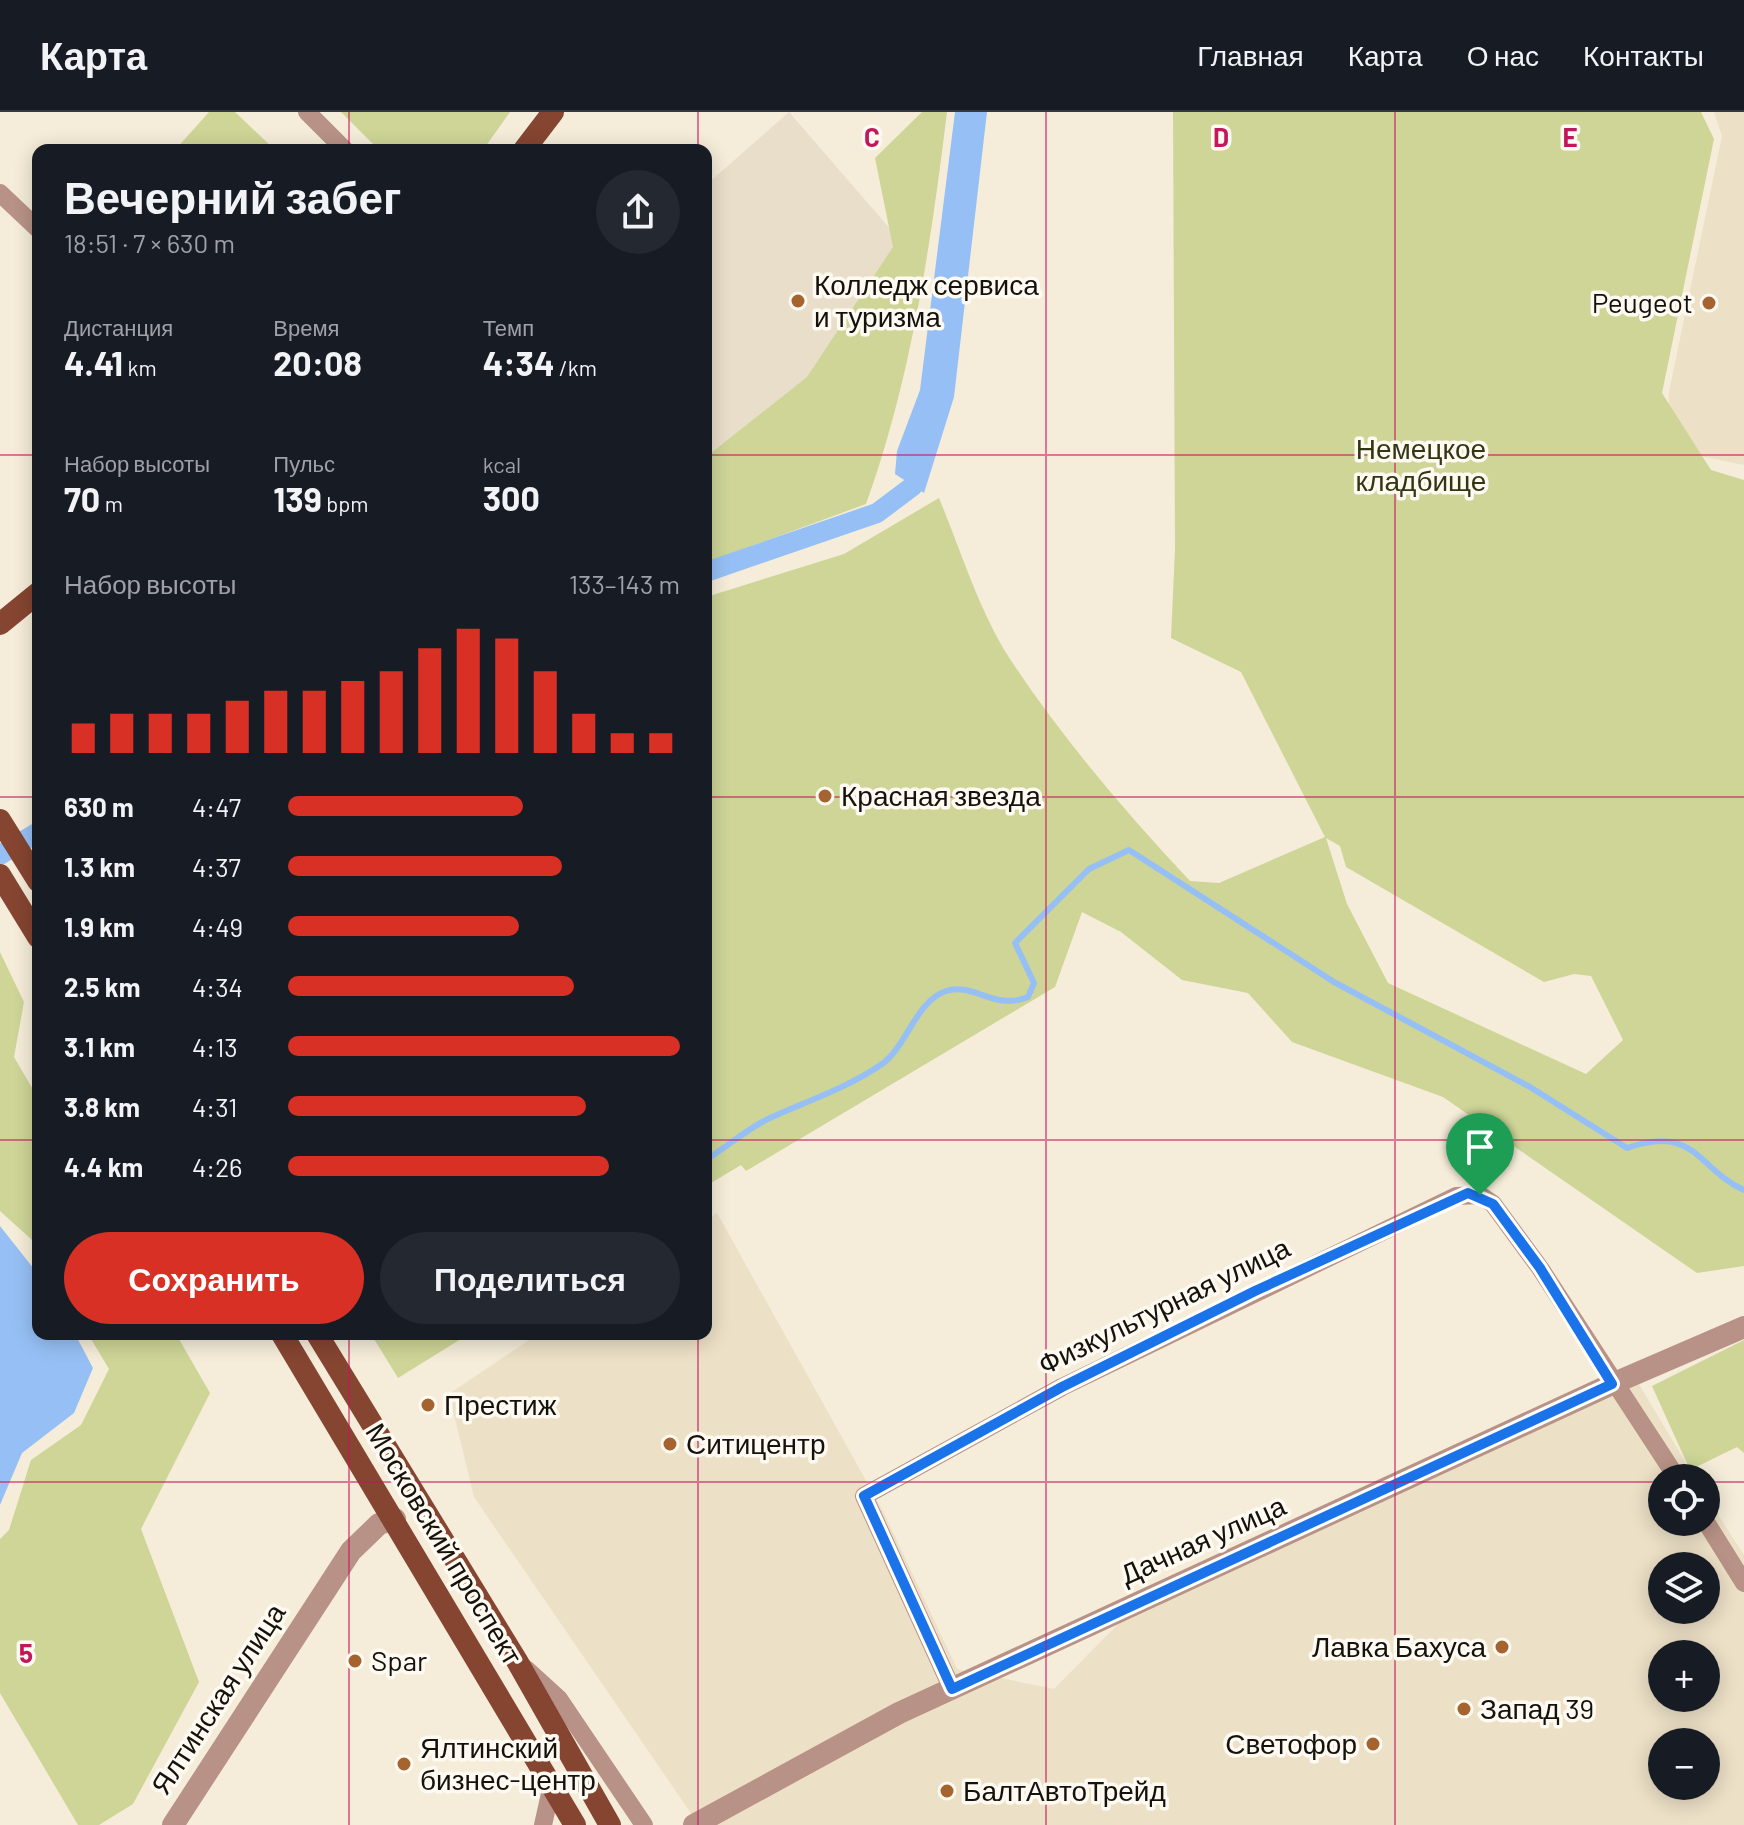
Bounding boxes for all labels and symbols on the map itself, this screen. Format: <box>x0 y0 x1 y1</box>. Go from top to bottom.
text: C <box>864 121 880 152</box>
text: D <box>1213 121 1229 152</box>
text: E <box>1562 121 1578 152</box>
place label: Колледж сервиса и туризма <box>814 267 1039 333</box>
place label: Peugeot <box>1592 285 1693 319</box>
marker: Колледж сервиса и туризма <box>789 292 807 310</box>
marker: Peugeot <box>1700 294 1718 312</box>
park label: Немецкое кладбище <box>1356 431 1486 497</box>
place label: Красная звезда <box>841 778 1041 812</box>
marker: Красная звезда <box>816 787 834 805</box>
pin <box>1446 1113 1514 1195</box>
street label: Физкультурная улица <box>1032 1229 1295 1381</box>
place label: Престиж <box>444 1387 557 1421</box>
marker: Престиж <box>419 1396 437 1414</box>
street label: Московский проспект <box>359 1417 530 1670</box>
place label: Ситицентр <box>686 1426 825 1460</box>
marker: Ситицентр <box>661 1435 679 1453</box>
street label: Дачная улица <box>1115 1487 1291 1591</box>
street label: Ялтинская улица <box>143 1596 292 1800</box>
place label: Лавка Бахуса <box>1312 1629 1486 1663</box>
text: 5 <box>19 1637 33 1668</box>
marker: Лавка Бахуса <box>1493 1638 1511 1656</box>
place label: Spar <box>371 1643 427 1677</box>
marker: Spar <box>346 1652 364 1670</box>
place label: Запад 39 <box>1480 1691 1594 1725</box>
marker: Запад 39 <box>1455 1700 1473 1718</box>
place label: Светофор <box>1225 1726 1357 1760</box>
place label: Ялтинский бизнес-центр <box>420 1730 596 1796</box>
marker: Светофор <box>1364 1735 1382 1753</box>
marker: Ялтинский бизнес-центр <box>395 1755 413 1773</box>
place label: БалтАвтоТрейд <box>963 1773 1166 1807</box>
marker: БалтАвтоТрейд <box>938 1782 956 1800</box>

